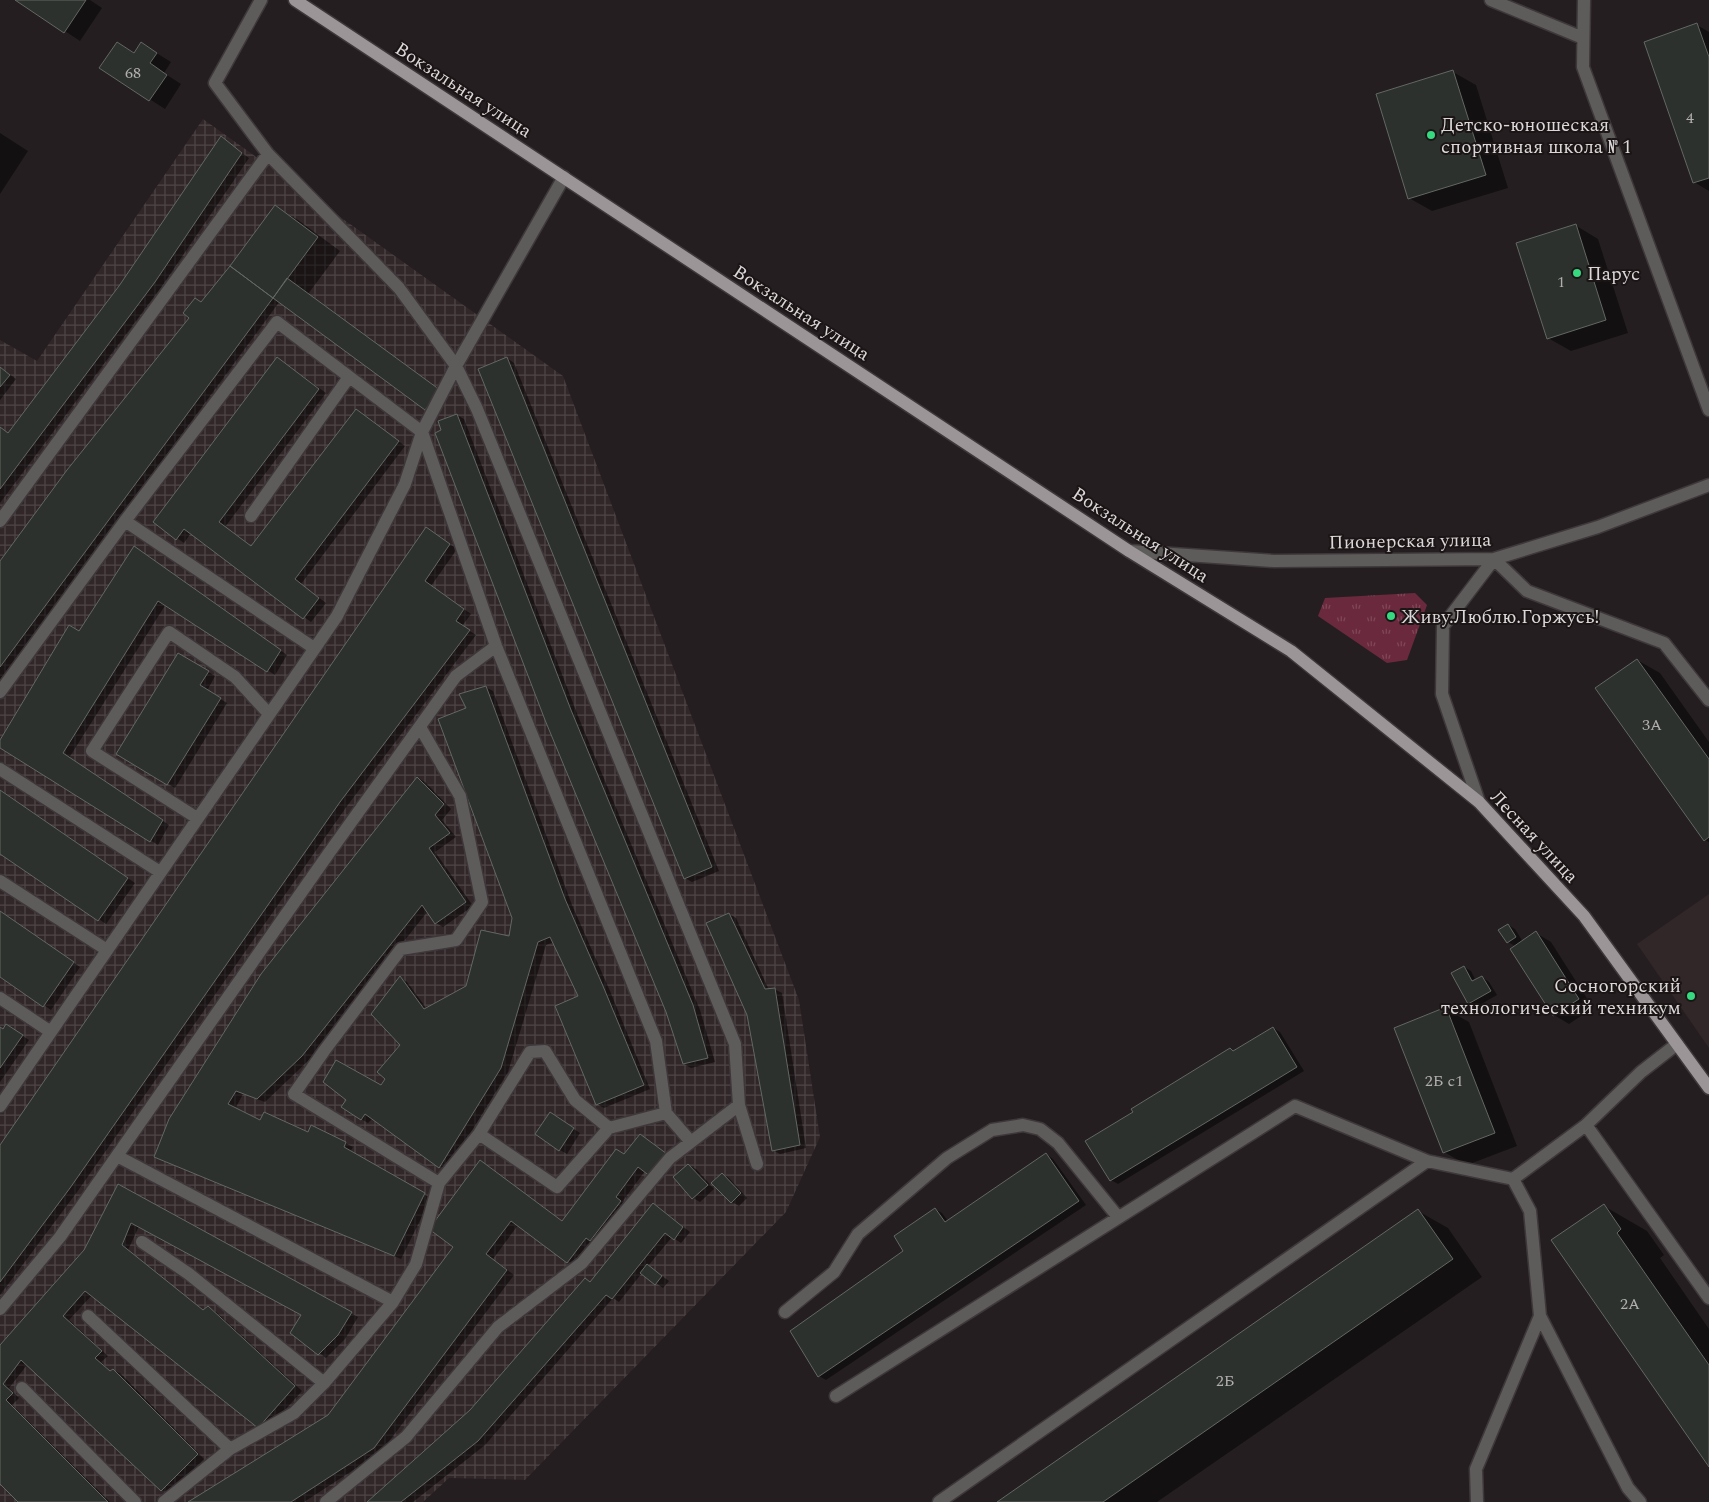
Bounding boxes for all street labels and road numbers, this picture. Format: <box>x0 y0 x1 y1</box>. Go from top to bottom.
street label: Вокзальная улица <box>389 35 538 146</box>
street label: Вокзальная улица <box>727 258 876 369</box>
street label: Вокзальная улица <box>1066 480 1215 591</box>
street label: Пионерская улица <box>1328 526 1492 557</box>
street label: Лесная улица <box>1483 784 1585 891</box>

